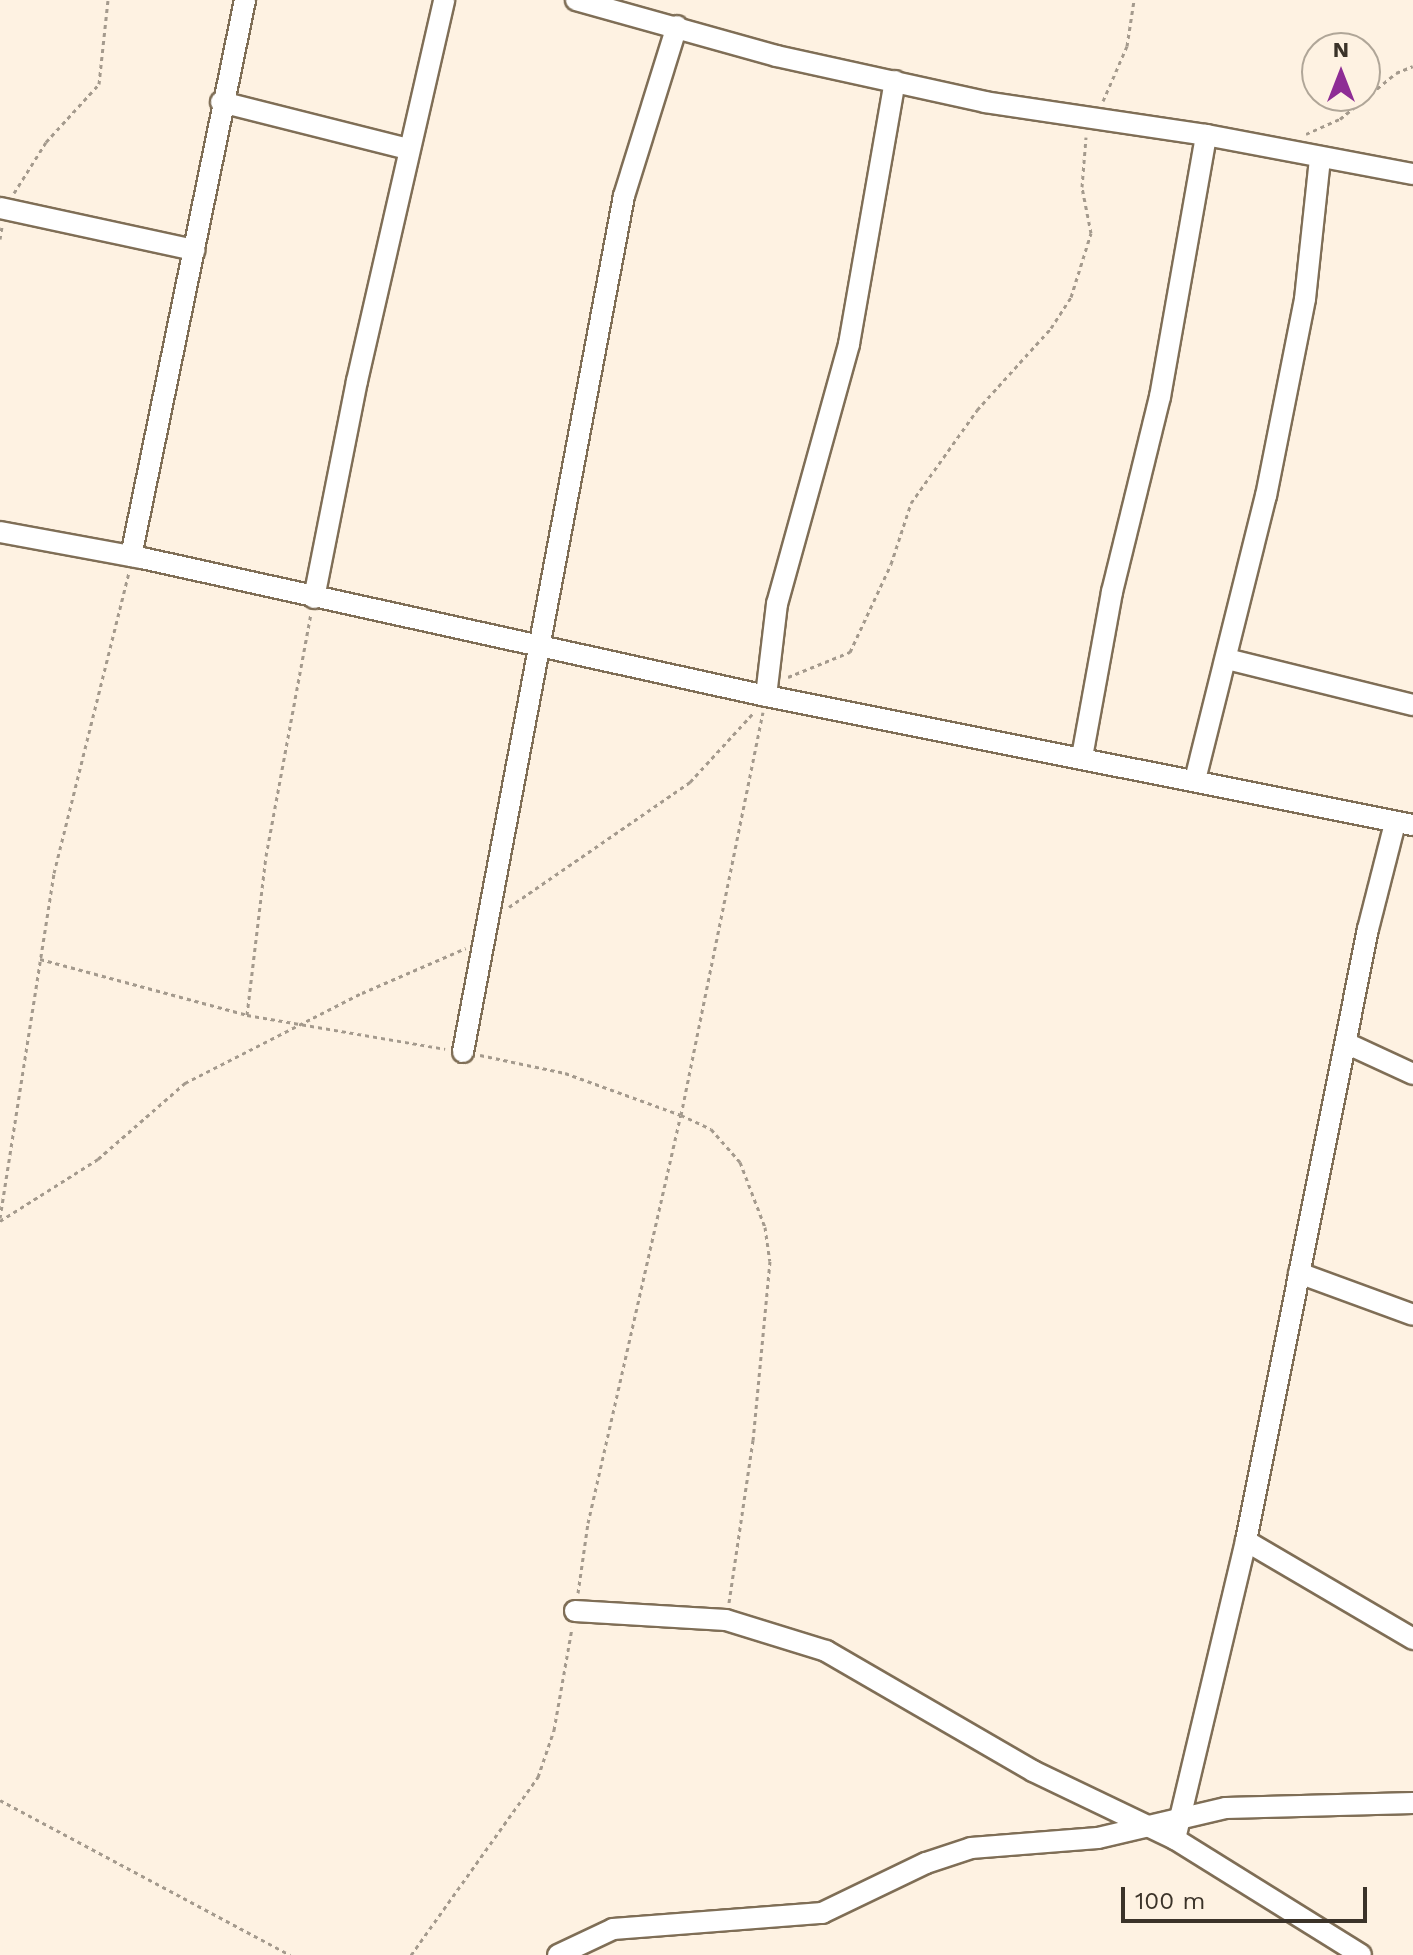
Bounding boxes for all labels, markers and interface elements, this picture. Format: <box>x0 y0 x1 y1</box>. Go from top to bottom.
north arrow <box>1301 32 1381 112</box>
text: N <box>1333 37 1349 62</box>
scale bar <box>1125 1871 1371 1921</box>
text: 100 m <box>1135 1887 1205 1915</box>

